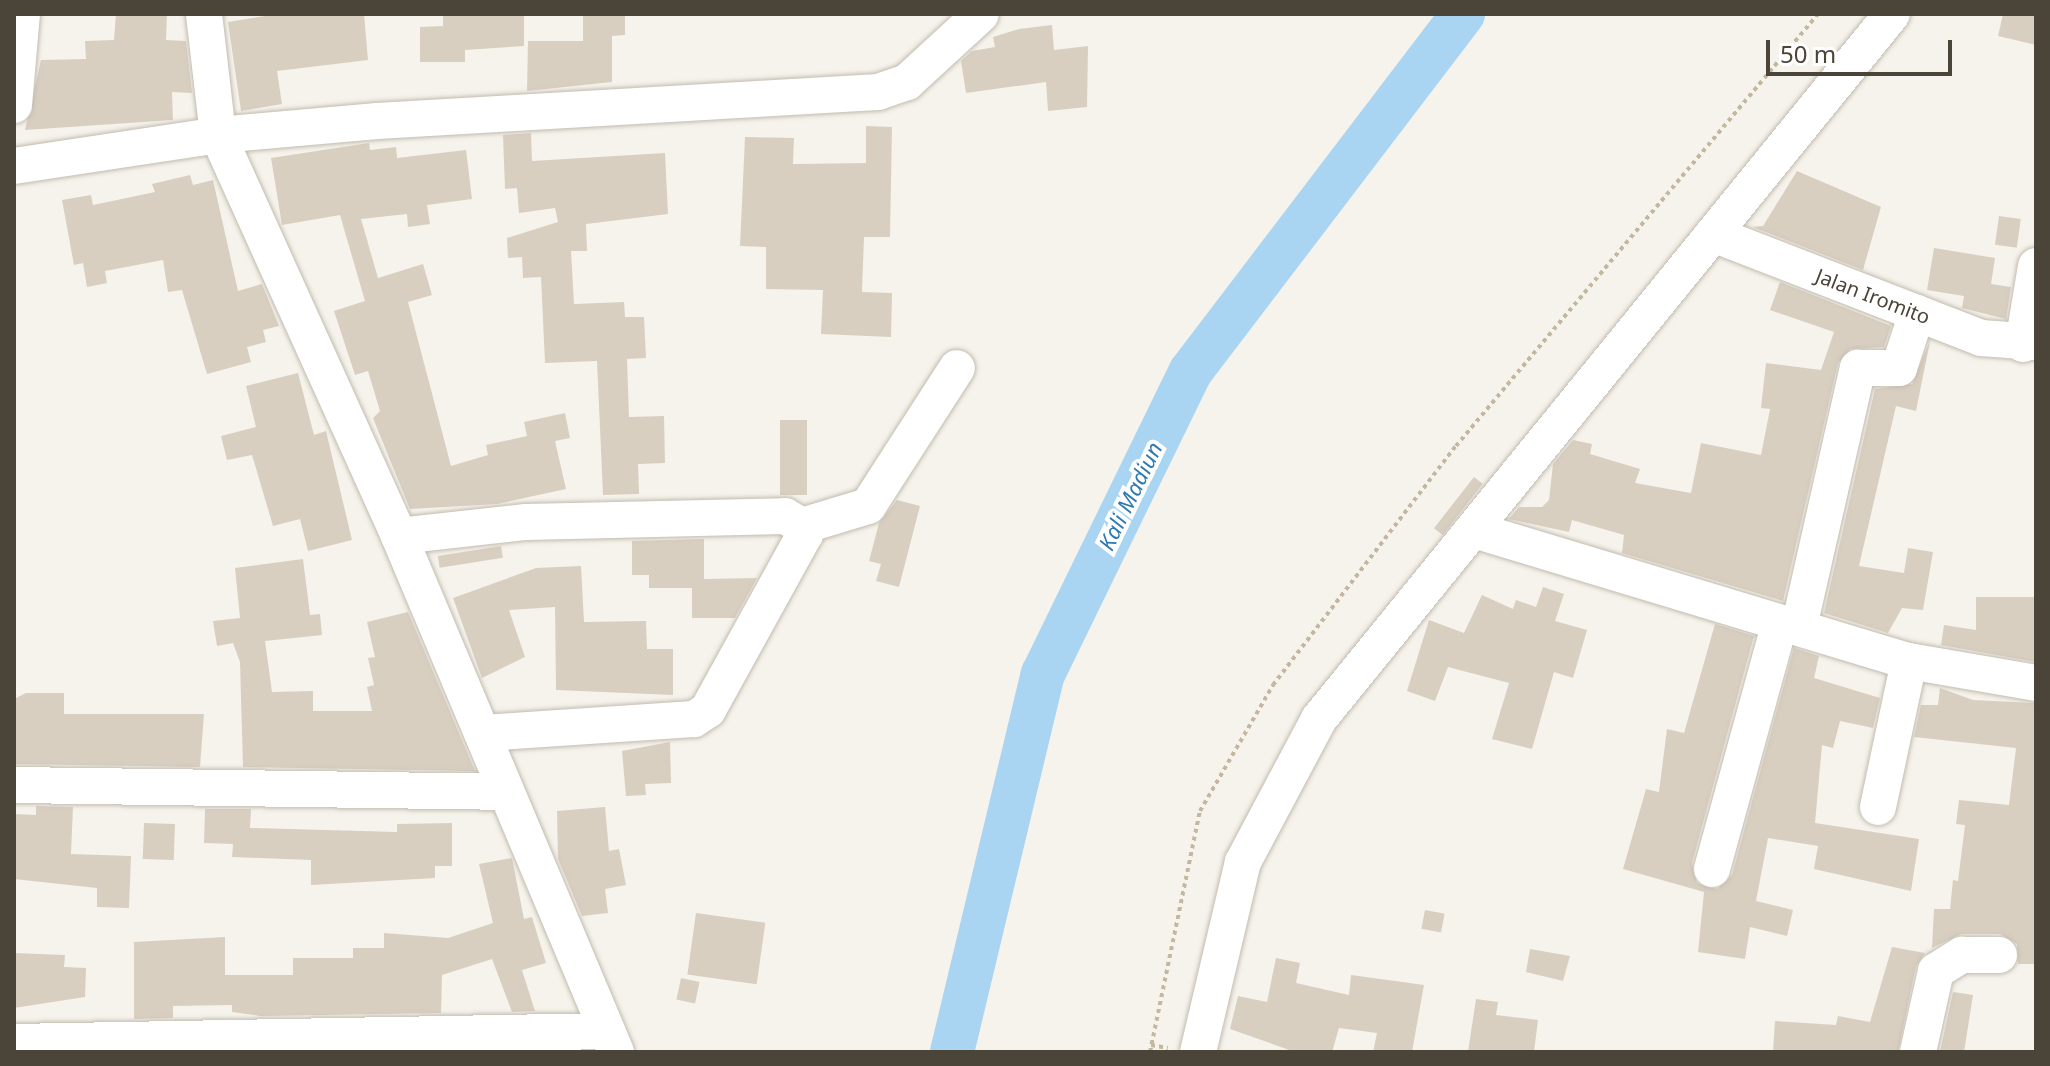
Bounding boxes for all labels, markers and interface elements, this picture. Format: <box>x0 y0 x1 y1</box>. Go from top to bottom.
scale bar <box>1770 24 1956 74</box>
text: 50 m <box>1780 37 1836 70</box>
street label: Jalan Iromito <box>1812 263 1934 329</box>
water label: Kali Madiun <box>1093 438 1167 554</box>

